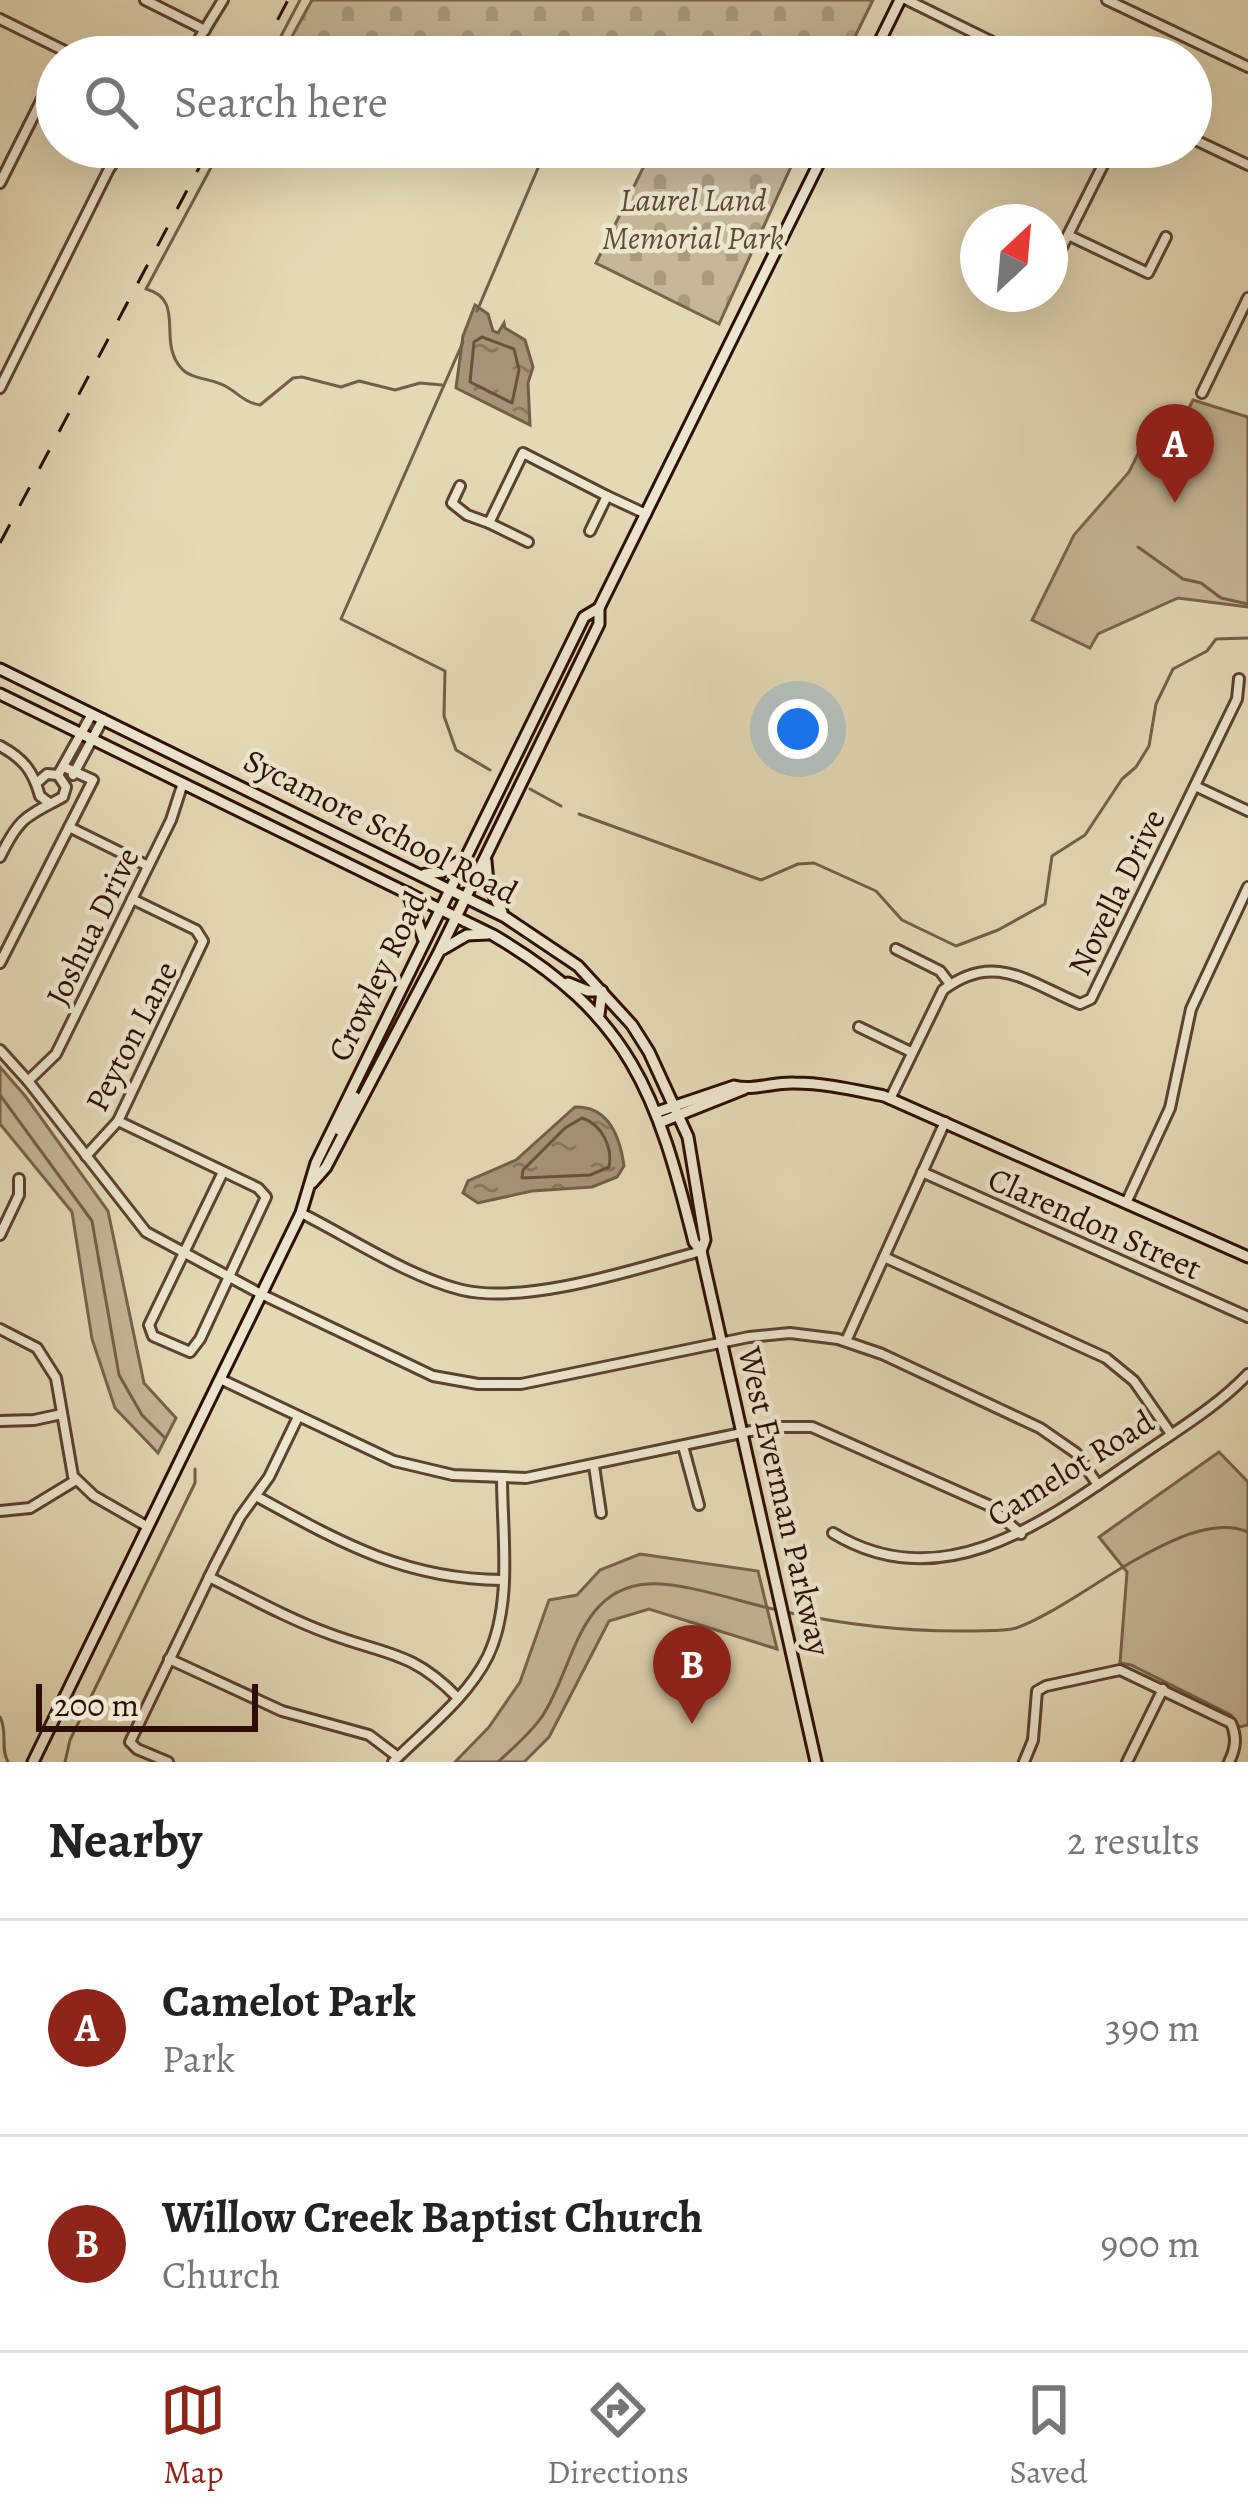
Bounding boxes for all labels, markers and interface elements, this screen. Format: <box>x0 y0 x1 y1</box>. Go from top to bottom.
search box <box>36 36 1212 168</box>
icon: search <box>78 69 144 135</box>
text: Search here <box>174 71 388 133</box>
park label: Laurel Land Memorial Park <box>602 177 784 260</box>
north arrow <box>960 204 1068 312</box>
pin: A <box>1136 404 1214 503</box>
your location <box>768 699 828 759</box>
street label: Sycamore School Road <box>236 737 526 915</box>
street label: Novella Drive <box>1056 801 1176 983</box>
street label: Joshua Drive <box>34 839 150 1013</box>
street label: Crowley Road <box>316 883 438 1069</box>
street label: Peyton Lane <box>74 953 188 1119</box>
street label: Clarendon Street <box>981 1156 1209 1290</box>
street label: West Everman Parkway <box>727 1341 842 1660</box>
street label: Camelot Road <box>978 1399 1162 1537</box>
pin: B <box>653 1625 731 1724</box>
scale bar <box>36 1678 258 1731</box>
text: 200 m <box>54 1682 139 1727</box>
text: Nearby <box>48 1805 202 1875</box>
text: 2 results <box>1067 1814 1200 1867</box>
text: Camelot Park <box>162 1970 416 2032</box>
text: A <box>75 2001 99 2054</box>
text: 390 m <box>1105 2001 1200 2054</box>
text: Park <box>162 2032 235 2085</box>
text: Willow Creek Baptist Church <box>162 2186 703 2248</box>
text: B <box>75 2217 99 2270</box>
text: 900 m <box>1101 2217 1200 2270</box>
text: Church <box>162 2248 280 2301</box>
tab: Map <box>160 2377 226 2494</box>
tab: Directions <box>547 2377 689 2494</box>
tab: Saved <box>1009 2377 1088 2494</box>

